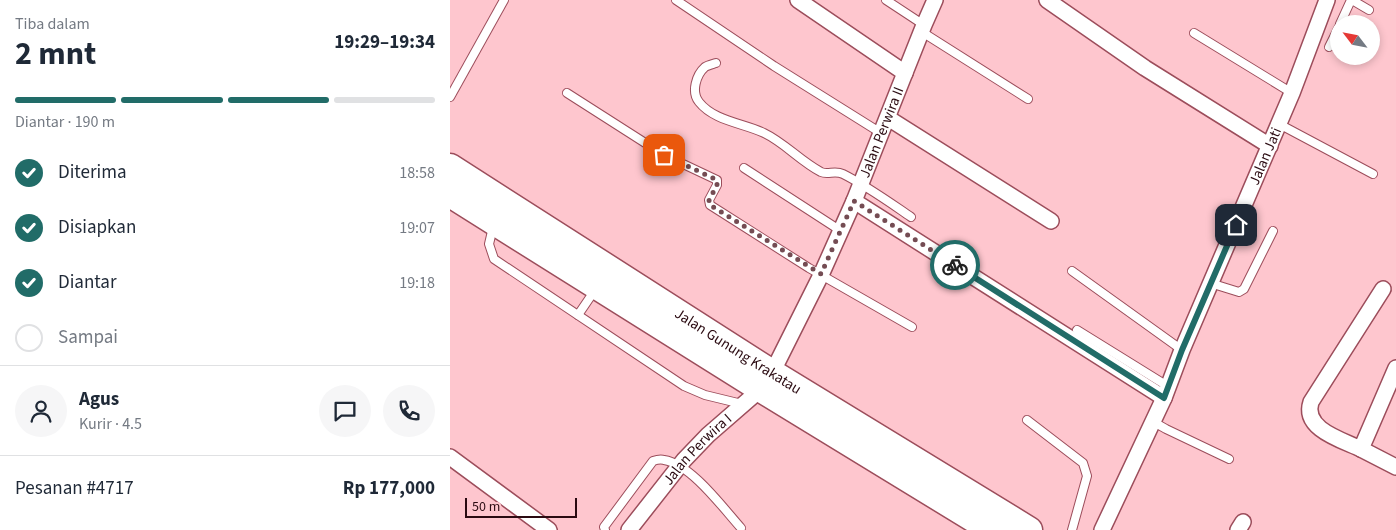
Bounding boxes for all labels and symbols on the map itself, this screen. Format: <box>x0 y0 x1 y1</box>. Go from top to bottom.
north arrow <box>1330 15 1380 65</box>
street label: Jalan Perwira II <box>854 83 909 181</box>
street label: Jalan Jati <box>1243 124 1287 188</box>
pin <box>643 134 685 176</box>
pin <box>1215 204 1257 246</box>
courier <box>930 240 980 290</box>
street label: Jalan Gunung Krakatau <box>671 303 806 399</box>
street label: Jalan Perwira I <box>658 408 736 489</box>
scale bar <box>465 495 578 518</box>

